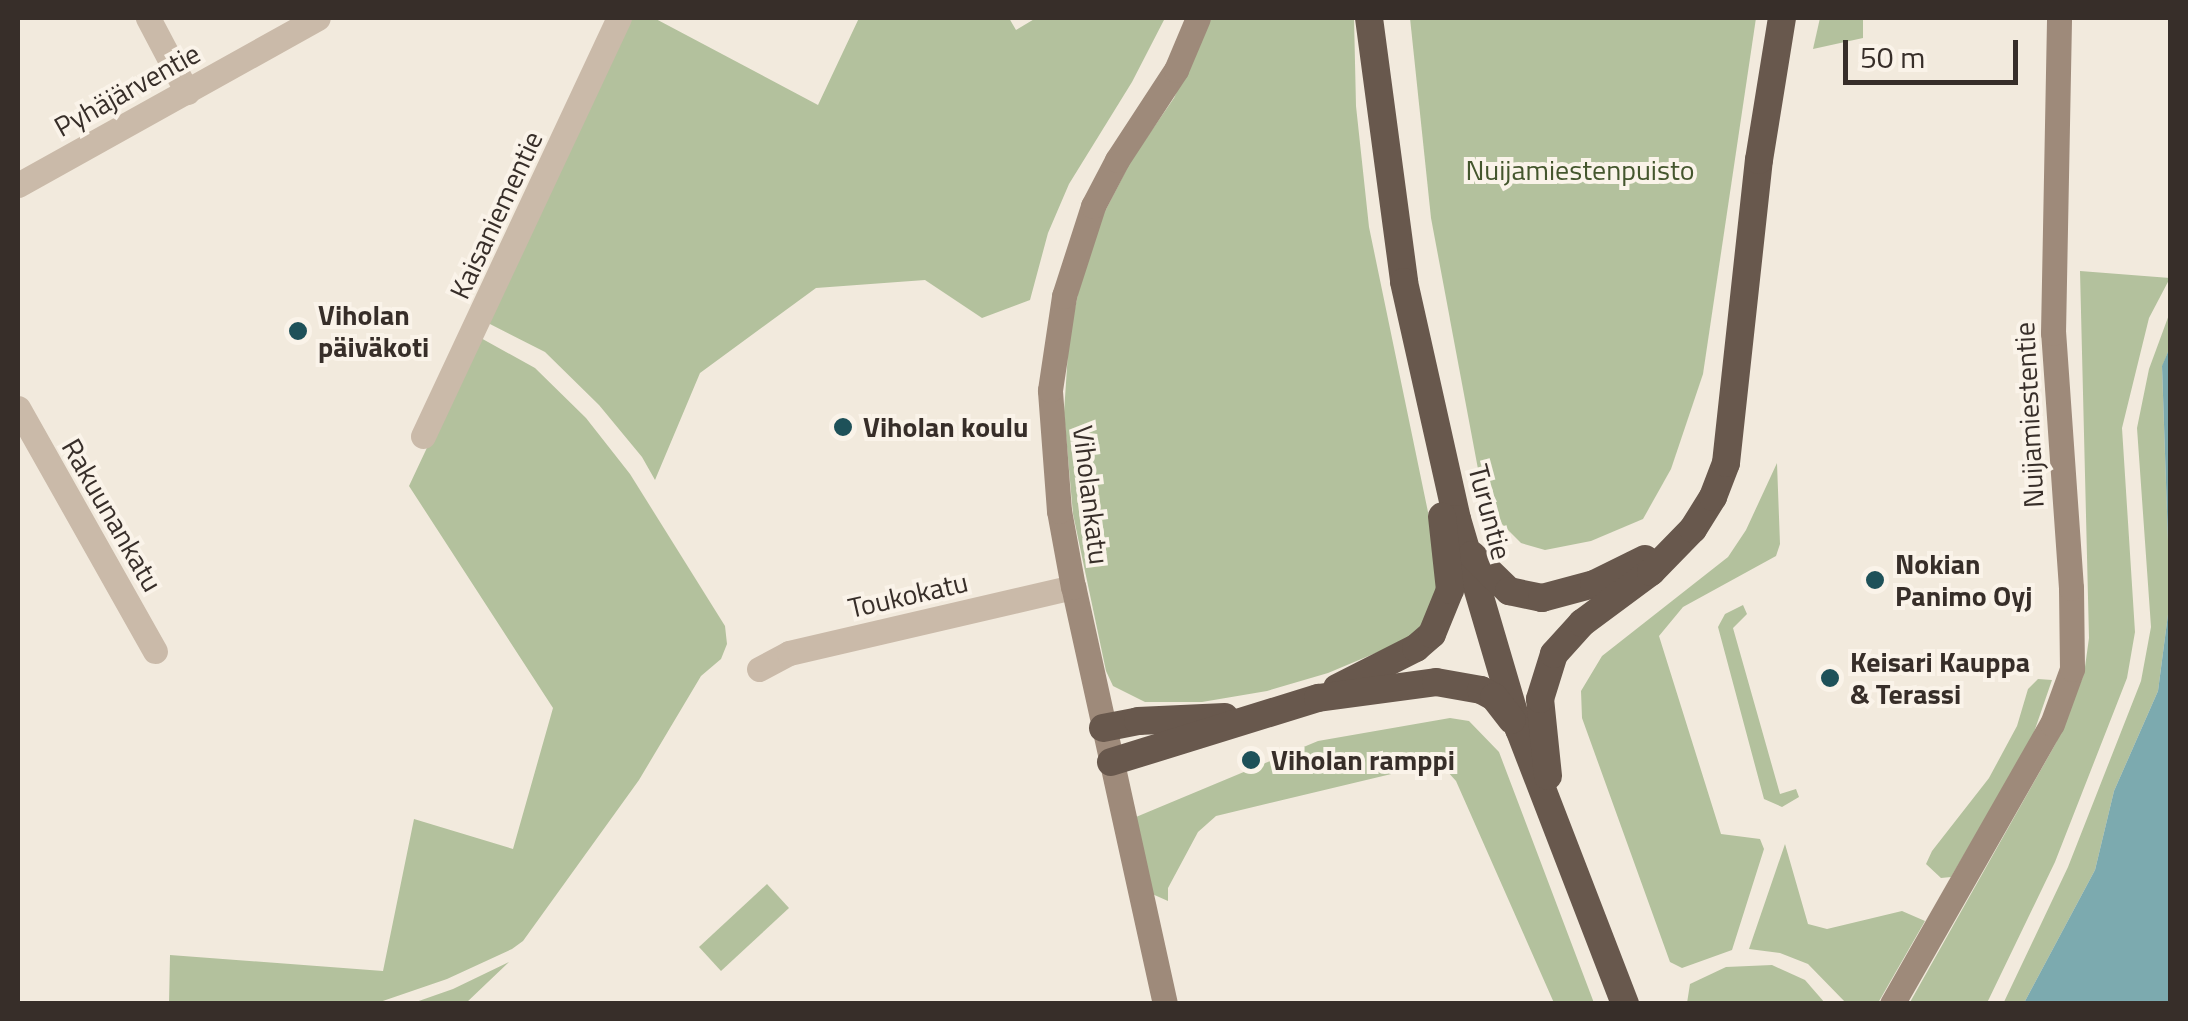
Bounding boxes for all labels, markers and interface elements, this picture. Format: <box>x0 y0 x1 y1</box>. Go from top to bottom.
scale bar <box>1848 20 2023 82</box>
text: 50 m <box>1860 34 1925 80</box>
street label: Pyhäjärventie <box>48 36 206 144</box>
street label: Kaisaniementie <box>443 126 549 304</box>
park label: Nuijamiestenpuisto <box>1465 153 1695 187</box>
place label: Viholan päiväkoti <box>318 298 429 364</box>
marker: Viholan päiväkoti <box>287 320 309 342</box>
street label: Nuijamiestentie <box>2007 321 2051 509</box>
place label: Viholan koulu <box>863 410 1029 444</box>
marker: Viholan koulu <box>832 416 854 438</box>
street label: Viholankatu <box>1066 424 1116 566</box>
street label: Rakuunankatu <box>55 433 169 597</box>
street label: Turuntie <box>1461 461 1519 563</box>
place label: Nokian Panimo Oyj <box>1895 547 2032 613</box>
street label: Toukokatu <box>845 565 971 625</box>
marker: Nokian Panimo Oyj <box>1864 569 1886 591</box>
place label: Keisari Kauppa & Terassi <box>1850 645 2030 711</box>
marker: Keisari Kauppa & Terassi <box>1819 667 1841 689</box>
place label: Viholan ramppi <box>1271 743 1455 777</box>
marker: Viholan ramppi <box>1240 749 1262 771</box>

